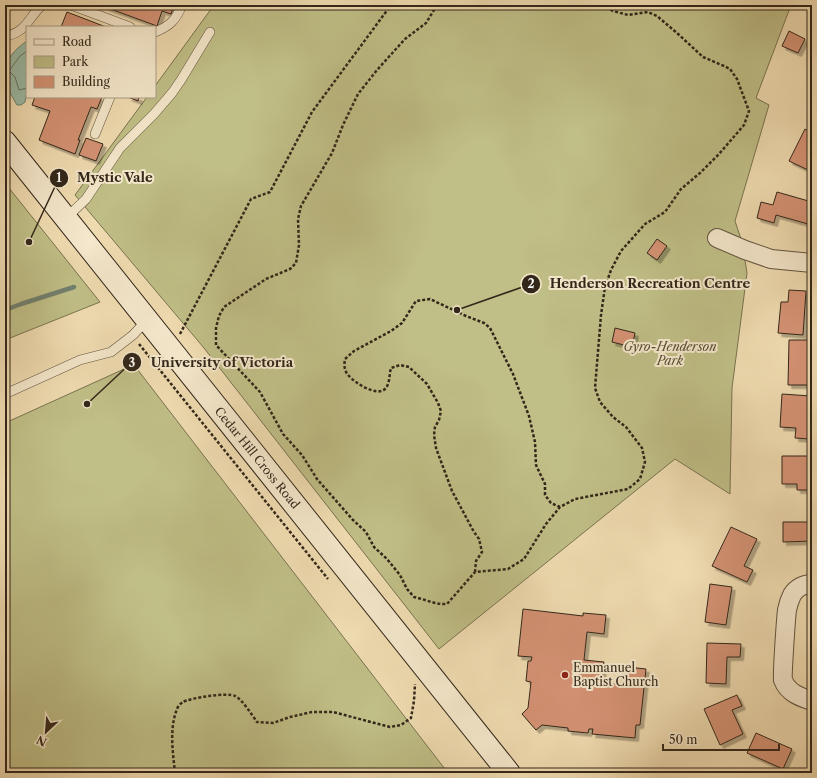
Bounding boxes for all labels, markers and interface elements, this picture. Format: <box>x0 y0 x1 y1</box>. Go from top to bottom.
legend <box>26 26 156 98</box>
text: Road <box>62 34 92 49</box>
text: Park <box>62 54 89 69</box>
text: Building <box>62 74 110 89</box>
callout: Mystic Vale <box>49 165 162 190</box>
text: Mystic Vale <box>77 169 153 185</box>
text: 1 <box>56 170 62 185</box>
callout: Henderson Recreation Centre <box>521 271 758 296</box>
text: Henderson Recreation Centre <box>550 275 750 291</box>
text: 2 <box>527 276 535 291</box>
park label: Gyro-Henderson Park <box>624 339 716 368</box>
callout: University of Victoria <box>122 350 301 375</box>
text: University of Victoria <box>151 354 294 370</box>
text: 3 <box>129 355 136 370</box>
street label: Cedar Hill Cross Road <box>212 404 304 512</box>
place label: Emmanuel Baptist Church <box>573 660 659 689</box>
marker: Emmanuel Baptist Church <box>560 670 570 680</box>
north arrow <box>26 712 66 752</box>
scale bar <box>663 726 779 752</box>
text: N <box>34 732 49 749</box>
text: 50 m <box>669 732 698 747</box>

